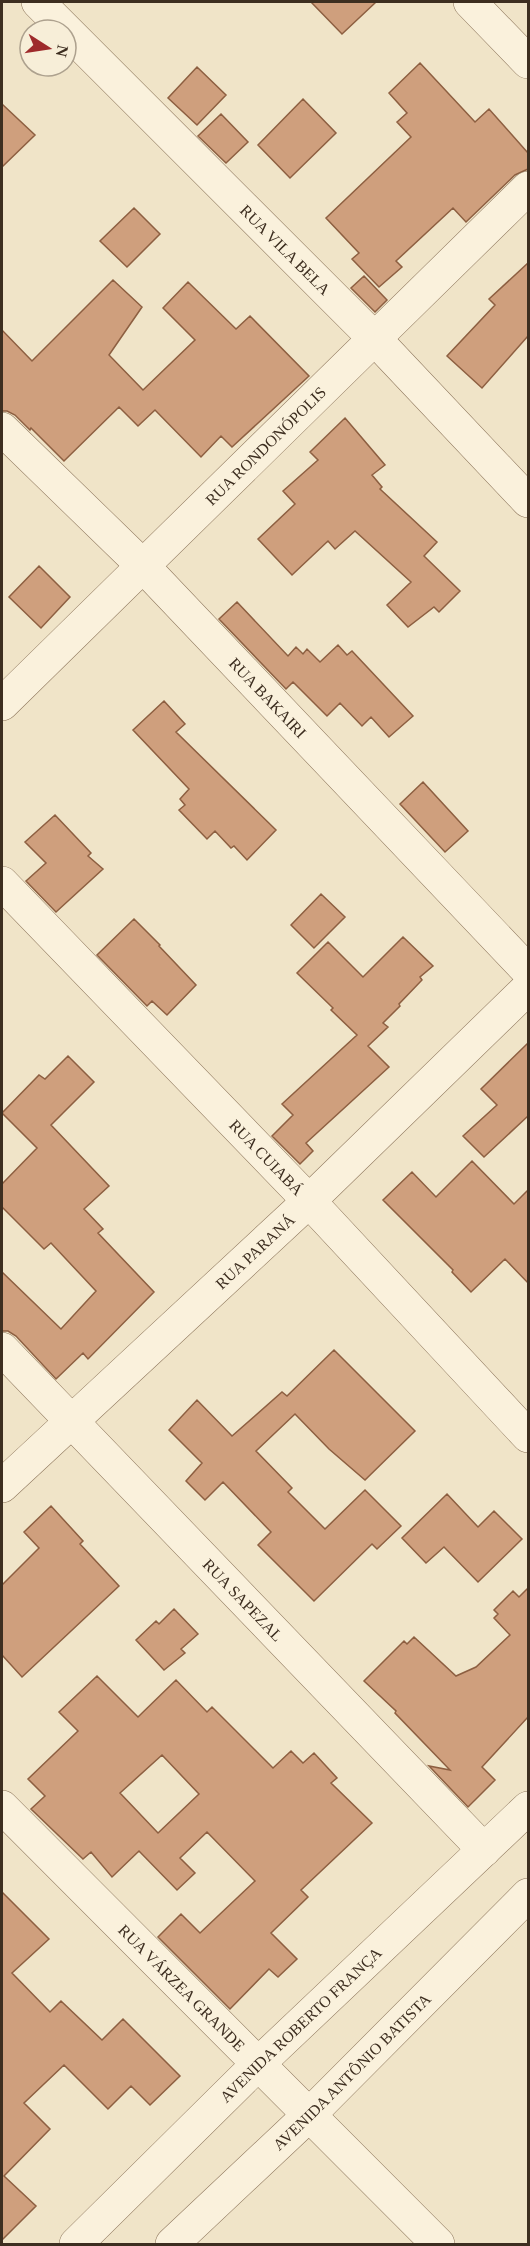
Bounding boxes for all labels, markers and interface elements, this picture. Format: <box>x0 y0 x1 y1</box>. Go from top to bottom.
north arrow <box>18 18 78 78</box>
text: N <box>53 44 72 59</box>
street label: RUA VILA BELA <box>237 201 334 298</box>
street label: RUA RONDONÓPOLIS <box>202 383 329 508</box>
street label: RUA BAKAIRI <box>226 654 310 741</box>
street label: RUA CUIABÁ <box>226 1116 308 1199</box>
street label: RUA PARANÁ <box>212 1210 298 1292</box>
street label: RUA SAPEZAL <box>200 1555 287 1644</box>
street label: RUA VÁRZEA GRANDE <box>116 1921 249 2054</box>
street label: AVENIDA ROBERTO FRANÇA <box>216 1943 385 2105</box>
street label: AVENIDA ANTÔNIO BATISTA <box>269 1990 434 2153</box>

